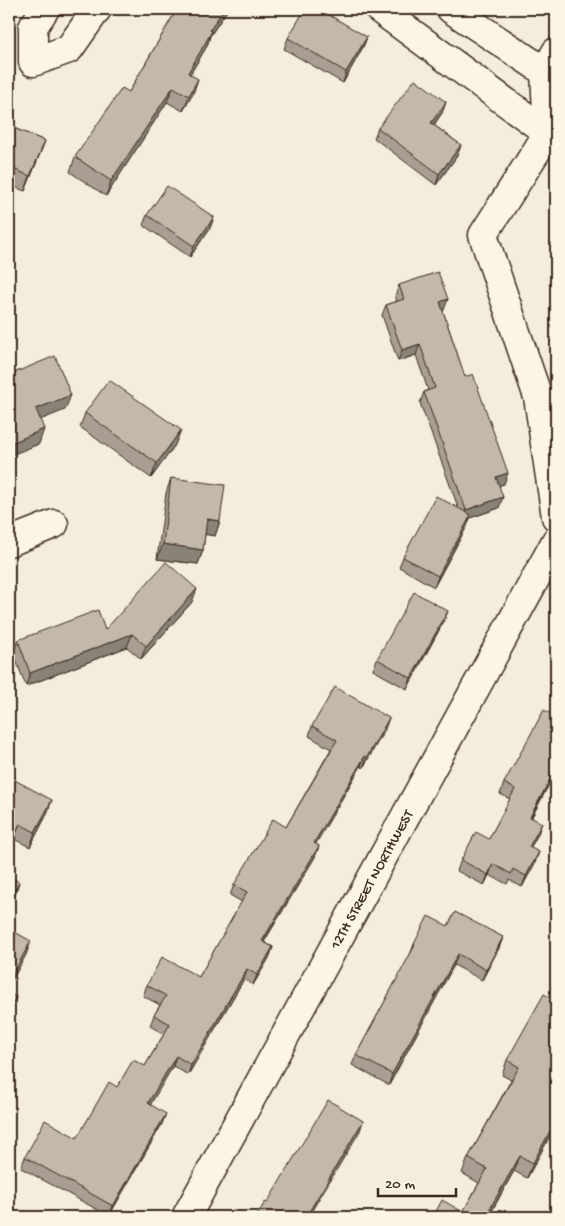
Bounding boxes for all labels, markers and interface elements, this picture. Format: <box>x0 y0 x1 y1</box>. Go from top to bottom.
street label: 12TH STREET NORTHWEST <box>327 806 419 953</box>
scale bar <box>378 1166 455 1198</box>
text: 20 m <box>385 1176 415 1194</box>

